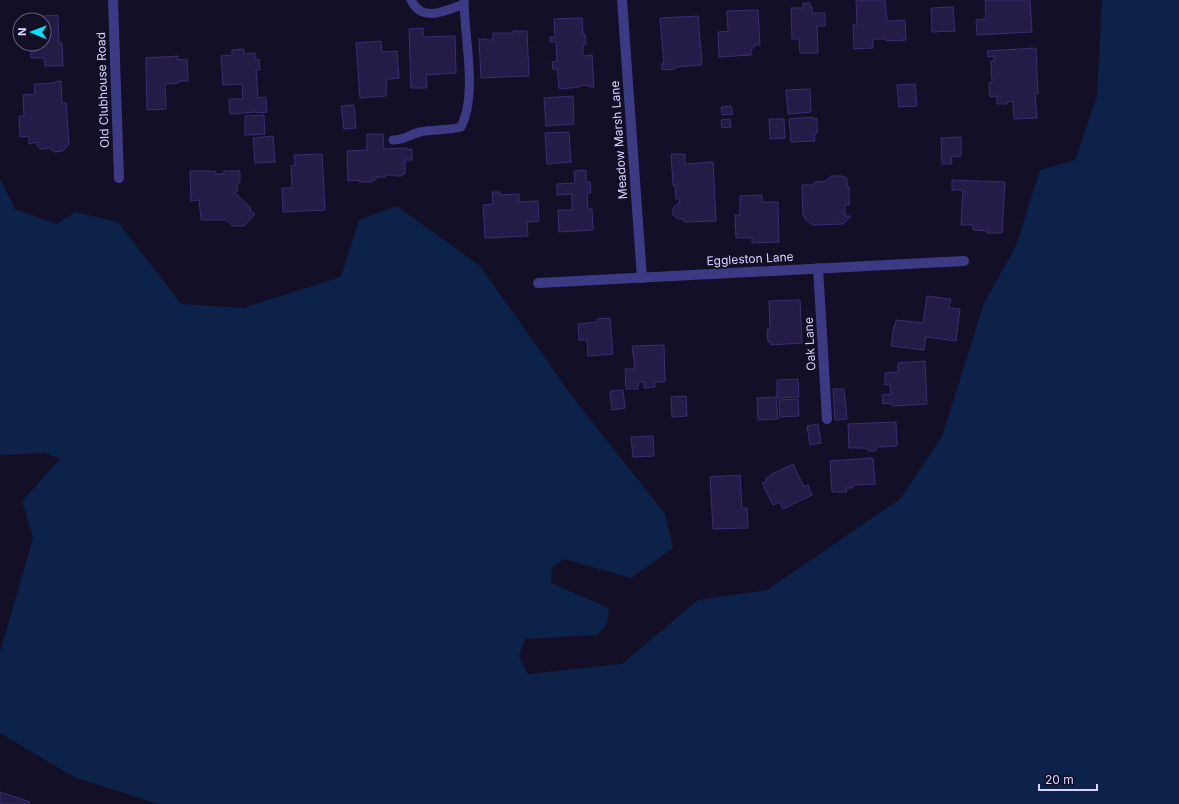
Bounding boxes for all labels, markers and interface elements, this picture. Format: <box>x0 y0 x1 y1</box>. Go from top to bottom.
north arrow <box>12 12 52 52</box>
text: N <box>15 28 29 36</box>
street label: Old Clubhouse Road <box>93 32 112 148</box>
street label: Meadow Marsh Lane <box>607 80 630 200</box>
street label: Eggleston Lane <box>706 249 794 268</box>
street label: Oak Lane <box>801 317 818 371</box>
scale bar <box>1039 766 1097 792</box>
text: 20 m <box>1045 772 1074 787</box>

